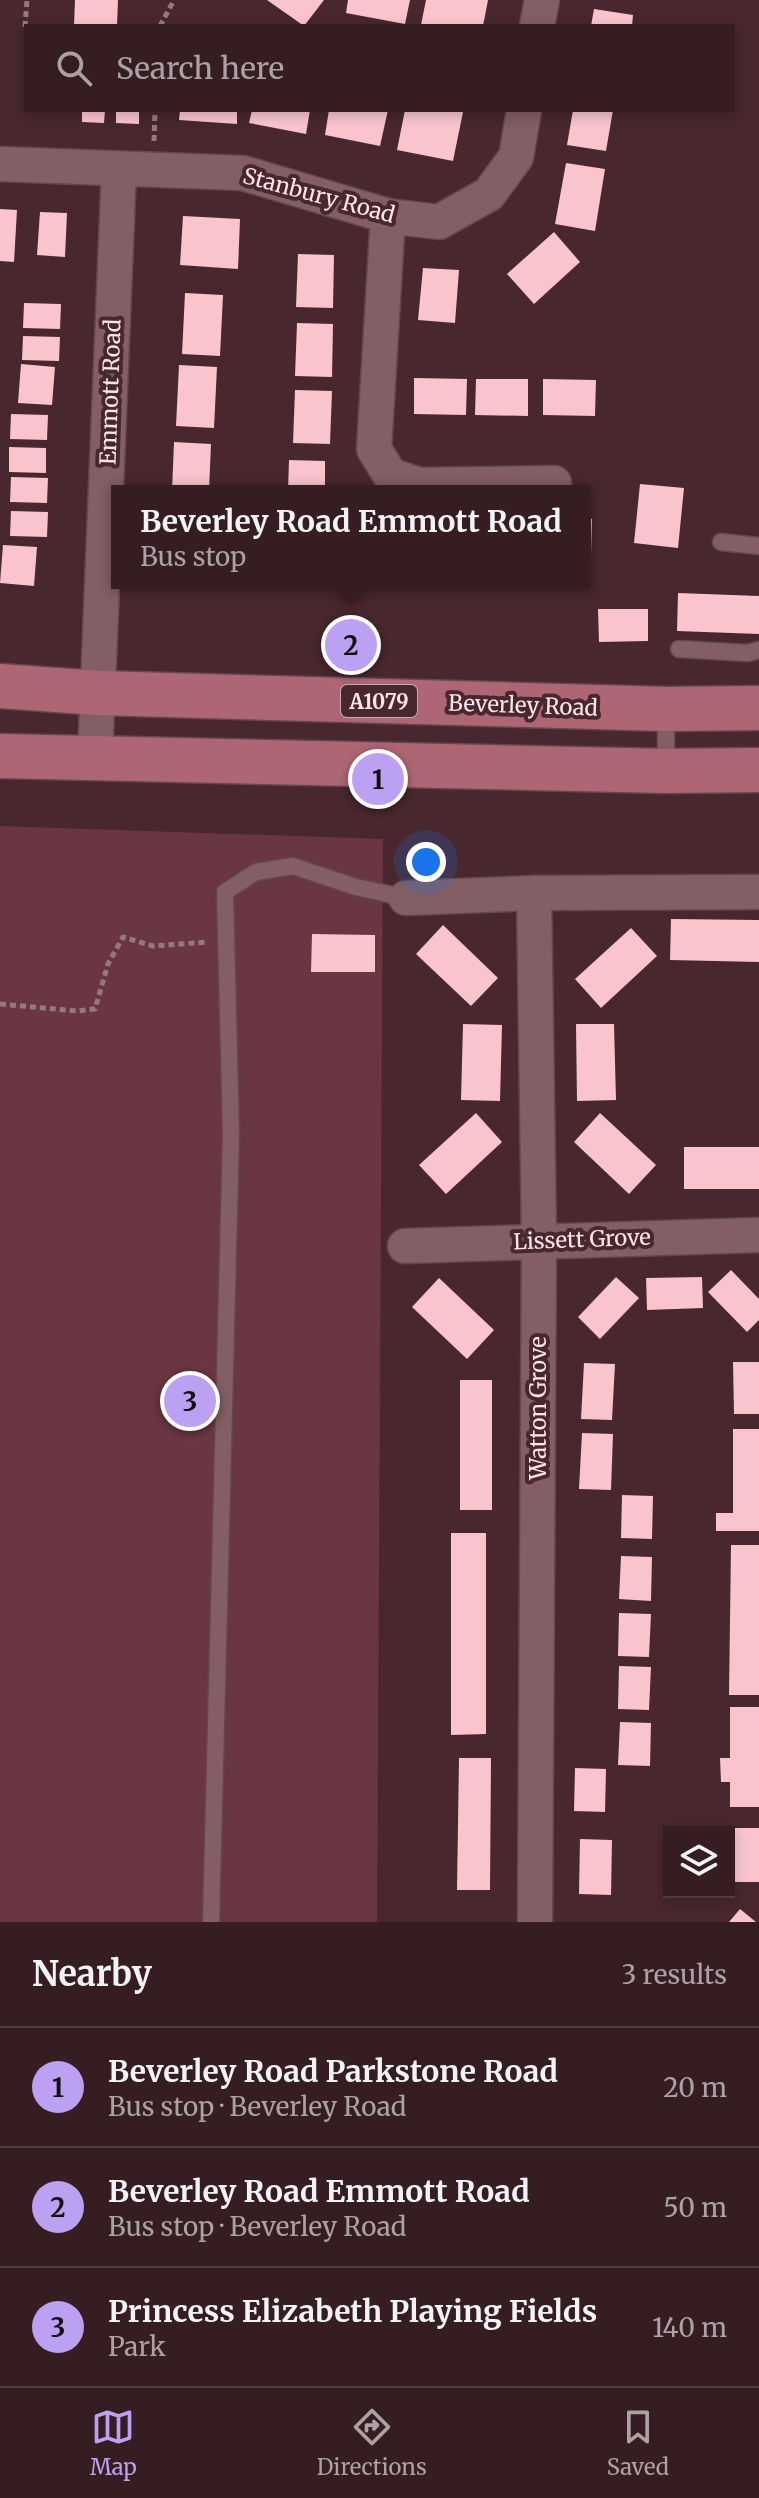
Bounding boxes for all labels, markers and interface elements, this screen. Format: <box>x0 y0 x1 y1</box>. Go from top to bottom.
search box <box>24 24 735 112</box>
icon: search <box>52 46 96 90</box>
text: Search here <box>116 49 284 87</box>
street label: Stanbury Road <box>240 161 398 229</box>
street label: Emmott Road <box>93 318 127 466</box>
popup <box>111 485 591 589</box>
text: Beverley Road Emmott Road <box>140 502 562 540</box>
text: Bus stop <box>140 540 246 573</box>
pin: 2 <box>325 615 377 675</box>
road number: A1079 <box>341 685 417 717</box>
street label: Beverley Road <box>448 688 598 722</box>
pin: 1 <box>352 749 404 809</box>
your location <box>406 842 446 882</box>
street label: Lissett Grove <box>513 1223 651 1255</box>
street label: Watton Grove <box>524 1336 552 1481</box>
pin: 3 <box>164 1371 216 1431</box>
map controls <box>663 1826 735 1898</box>
button: layers <box>663 1826 735 1898</box>
text: Nearby <box>32 1953 152 1995</box>
text: 3 results <box>622 1958 727 1991</box>
text: Beverley Road Parkstone Road <box>108 2052 558 2090</box>
text: 1 <box>52 2071 64 2104</box>
text: 20 m <box>663 2071 727 2104</box>
text: Bus stop · Beverley Road <box>108 2090 406 2123</box>
text: Beverley Road Emmott Road <box>108 2172 530 2210</box>
text: 2 <box>50 2191 66 2224</box>
text: 50 m <box>663 2191 727 2224</box>
text: Bus stop · Beverley Road <box>108 2210 406 2243</box>
text: Princess Elizabeth Playing Fields <box>108 2292 597 2330</box>
text: 3 <box>51 2311 65 2344</box>
text: 140 m <box>652 2311 727 2344</box>
text: Park <box>108 2330 166 2363</box>
tab: Map <box>90 2405 137 2481</box>
tab: Directions <box>317 2405 427 2481</box>
tab: Saved <box>607 2405 669 2481</box>

